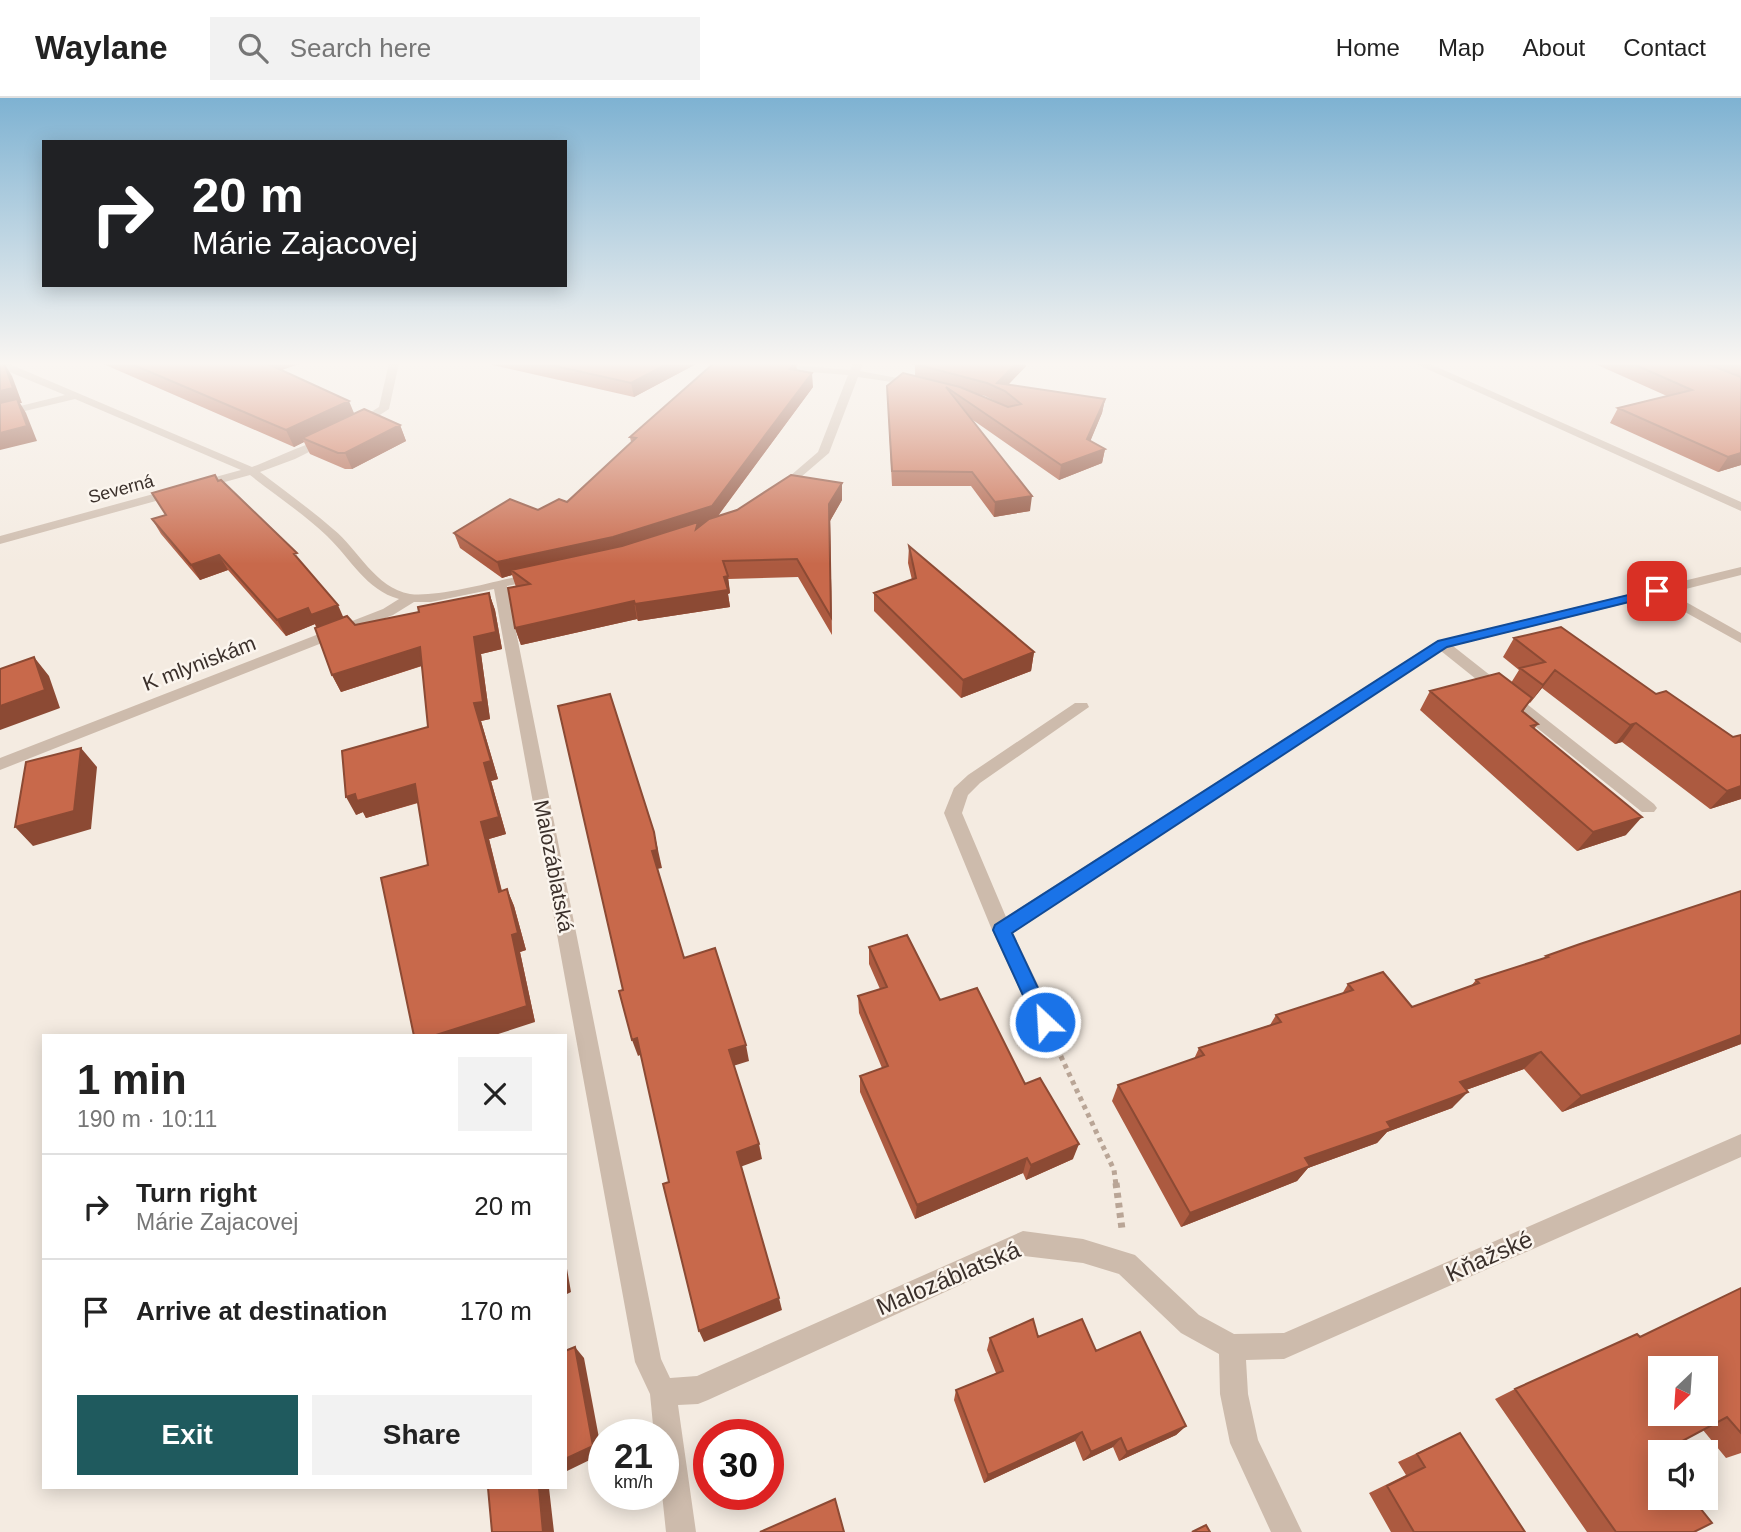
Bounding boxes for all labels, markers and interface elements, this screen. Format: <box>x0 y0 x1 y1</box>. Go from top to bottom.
search box <box>210 17 700 80</box>
text: Waylane <box>35 29 168 66</box>
icon: search <box>234 29 272 67</box>
text: Search here <box>290 33 431 63</box>
text: Home <box>1336 34 1400 61</box>
text: Map <box>1438 34 1485 61</box>
text: About <box>1523 34 1585 61</box>
text: Contact <box>1623 34 1706 61</box>
icon: right <box>77 168 168 259</box>
text: 20 m <box>192 168 304 222</box>
text: Márie Zajacovej <box>192 225 418 261</box>
street label: Severná <box>86 470 157 507</box>
pin <box>1627 561 1687 621</box>
icon: arrive <box>1638 572 1676 610</box>
street label: K mlyniskám <box>139 631 259 695</box>
street label: Malozáblatská <box>530 798 578 934</box>
position arrow <box>1008 985 1082 1059</box>
text: 1 min <box>77 1056 187 1103</box>
button: close <box>458 1057 532 1131</box>
text: 190 m · 10:11 <box>77 1106 217 1132</box>
text: Turn right <box>136 1178 257 1208</box>
icon: right <box>77 1188 115 1226</box>
text: 20 m <box>474 1191 532 1221</box>
text: Márie Zajacovej <box>136 1209 298 1235</box>
street label: Kňažské <box>1441 1225 1537 1287</box>
street label: Malozáblatská <box>872 1235 1024 1320</box>
icon: arrive <box>77 1293 115 1331</box>
text: Arrive at destination <box>136 1296 387 1326</box>
text: 170 m <box>460 1296 532 1326</box>
north arrow <box>1648 1356 1718 1426</box>
map controls <box>1648 1356 1718 1510</box>
button: Exit <box>77 1395 298 1475</box>
button: Share <box>312 1395 532 1475</box>
speed limit sign: 30 <box>693 1419 784 1510</box>
text: 21 <box>614 1436 653 1475</box>
button: sound <box>1648 1440 1718 1510</box>
text: km/h <box>614 1472 653 1492</box>

